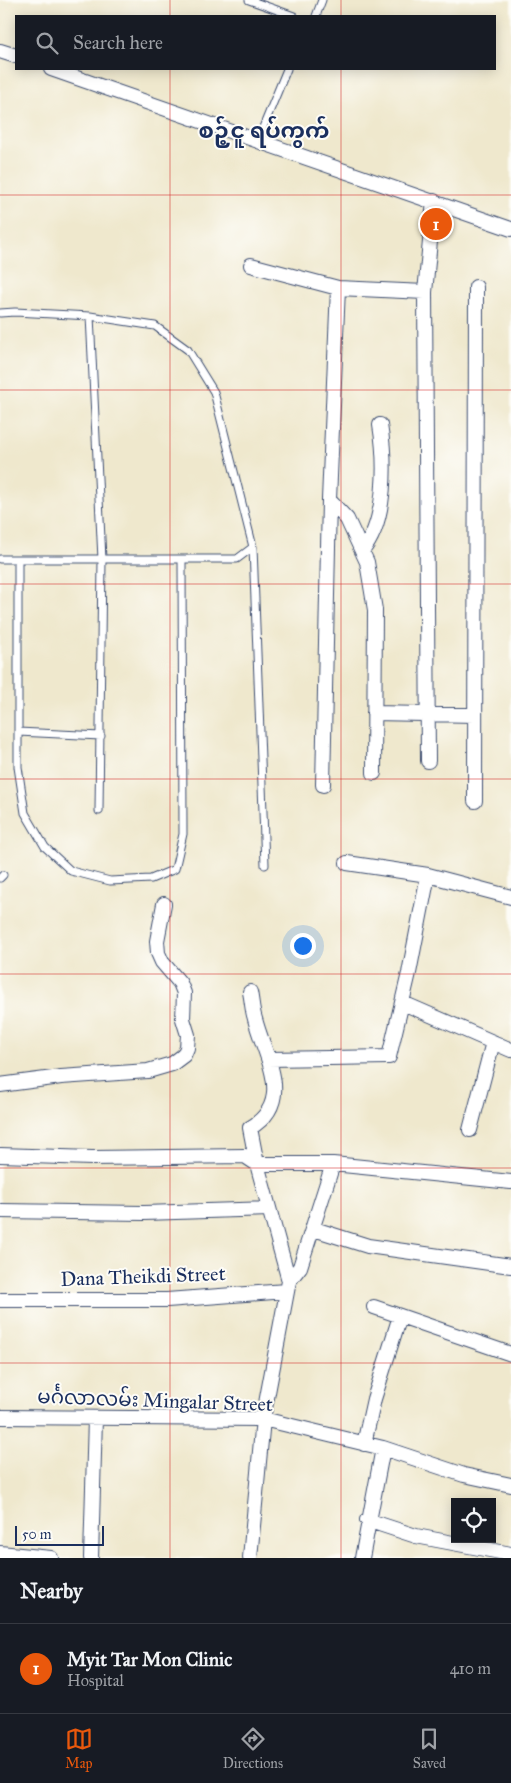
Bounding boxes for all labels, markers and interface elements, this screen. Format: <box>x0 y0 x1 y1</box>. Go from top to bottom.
search box <box>15 15 496 70</box>
icon: search <box>33 29 61 57</box>
text: Search here <box>73 31 163 54</box>
district label: စဉ့်ငူ ရပ်ကွက် <box>199 115 329 148</box>
pin: 1 <box>420 205 452 243</box>
your location <box>290 933 316 959</box>
street label: Dana Theikdi Street <box>60 1261 226 1291</box>
street label: မင်္ဂလာလမ်း Mingalar Street <box>37 1382 273 1417</box>
map controls <box>451 1498 496 1543</box>
button: locate <box>451 1498 496 1543</box>
scale bar <box>15 1523 104 1546</box>
text: 50 m <box>22 1526 51 1543</box>
text: Nearby <box>20 1578 83 1604</box>
text: Myit Tar Mon Clinic <box>67 1648 232 1671</box>
text: 1 <box>33 1659 39 1678</box>
text: 410 m <box>450 1659 491 1678</box>
text: Hospital <box>67 1671 124 1690</box>
tab: Map <box>65 1725 93 1772</box>
tab: Directions <box>223 1725 283 1772</box>
tab: Saved <box>413 1725 446 1772</box>

